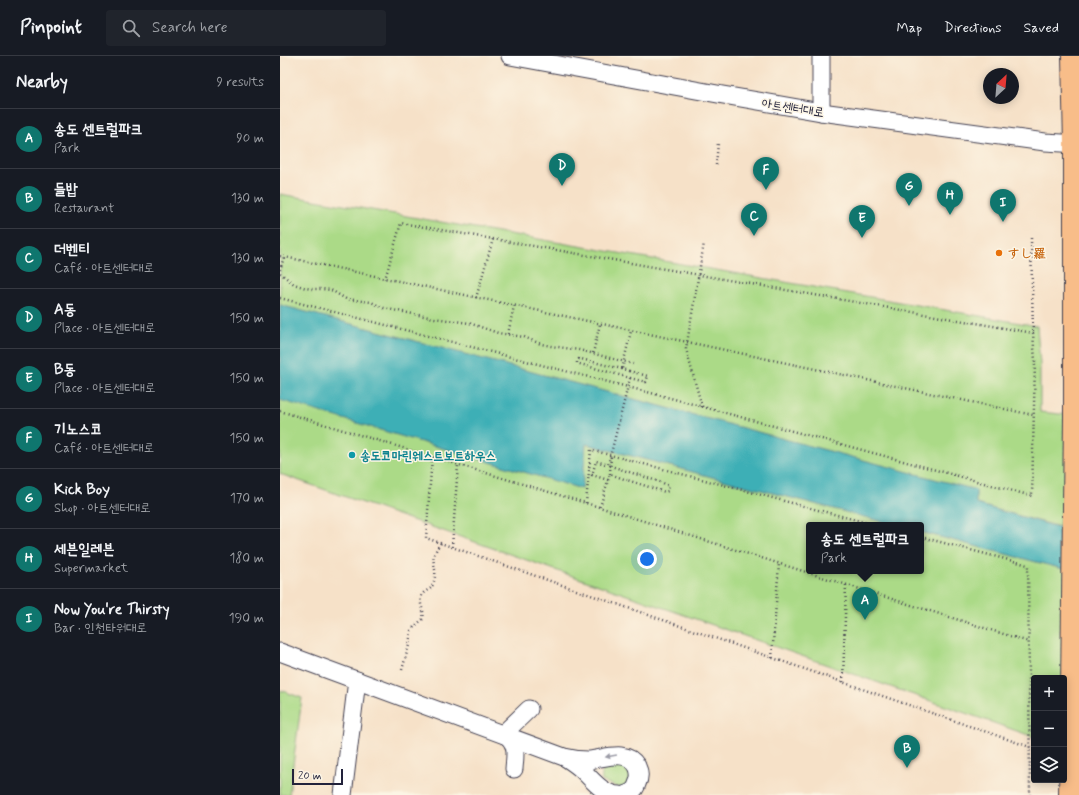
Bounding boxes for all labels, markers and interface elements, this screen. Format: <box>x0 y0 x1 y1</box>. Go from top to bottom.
search box <box>106 10 386 46</box>
text: Pinpoint <box>20 15 82 40</box>
icon: search <box>120 17 142 39</box>
text: Search here <box>152 18 228 38</box>
text: Map <box>896 19 922 37</box>
text: Directions <box>944 19 1002 37</box>
text: Saved <box>1024 19 1059 37</box>
north arrow <box>983 68 1019 104</box>
text: Nearby <box>16 71 68 93</box>
text: 9 results <box>217 74 264 91</box>
street label: 아트센터대로 <box>760 95 825 122</box>
text: 송도 센트럴파크 <box>54 120 143 140</box>
text: A <box>25 130 33 147</box>
text: 90 m <box>236 130 264 147</box>
text: Park <box>54 140 80 157</box>
pin: D <box>549 153 575 186</box>
pin: F <box>753 157 779 190</box>
pin: G <box>896 173 922 206</box>
text: 들밥 <box>54 180 78 200</box>
pin: H <box>937 182 963 215</box>
pin: I <box>990 189 1016 222</box>
text: B <box>25 190 33 207</box>
text: 130 m <box>231 190 264 207</box>
text: Restaurant <box>54 200 114 217</box>
pin: C <box>741 203 767 236</box>
pin: E <box>849 205 875 238</box>
text: 더벤티 <box>54 240 90 260</box>
place label: すし羅 <box>1007 246 1046 263</box>
marker: すし羅 <box>994 248 1004 258</box>
text: C <box>24 250 34 267</box>
text: 130 m <box>231 250 264 267</box>
text: Café · 아트센터대로 <box>54 260 154 277</box>
text: A동 <box>54 300 76 320</box>
text: D <box>25 310 33 327</box>
text: 150 m <box>230 310 264 327</box>
text: Place · 아트센터대로 <box>54 320 155 337</box>
text: B동 <box>54 360 76 380</box>
text: E <box>25 370 33 387</box>
text: 150 m <box>230 370 264 387</box>
text: Place · 아트센터대로 <box>54 380 155 397</box>
text: 기노스코 <box>54 420 102 440</box>
text: F <box>26 430 32 447</box>
text: 150 m <box>230 430 264 447</box>
text: Café · 아트센터대로 <box>54 440 154 457</box>
place label: 송도코마린웨스트보트하우스 <box>360 448 496 465</box>
marker: 송도코마린웨스트보트하우스 <box>347 450 357 460</box>
text: Kick Boy <box>54 480 110 500</box>
text: G <box>25 490 33 507</box>
text: 170 m <box>230 490 264 507</box>
text: Shop · 아트센터대로 <box>54 500 151 517</box>
popup <box>806 522 924 574</box>
text: 송도 센트럴파크 <box>821 530 909 550</box>
text: 세븐일레븐 <box>54 540 114 560</box>
your location <box>637 549 657 569</box>
text: H <box>25 550 33 567</box>
text: 180 m <box>229 550 264 567</box>
text: Park <box>821 550 847 567</box>
text: Supermarket <box>54 560 128 577</box>
pin: A <box>852 587 878 620</box>
text: Now You're Thirsty <box>54 600 170 620</box>
text: I <box>26 610 32 627</box>
text: 190 m <box>229 610 264 627</box>
text: Bar · 인천타워대로 <box>54 620 147 637</box>
map controls <box>1031 675 1067 783</box>
button: + <box>1031 675 1067 711</box>
button: − <box>1031 711 1067 747</box>
pin: B <box>894 735 920 768</box>
button: layers <box>1031 747 1067 783</box>
one-way arrow <box>605 754 617 760</box>
scale bar <box>292 767 343 786</box>
text: 20 m <box>298 769 321 783</box>

